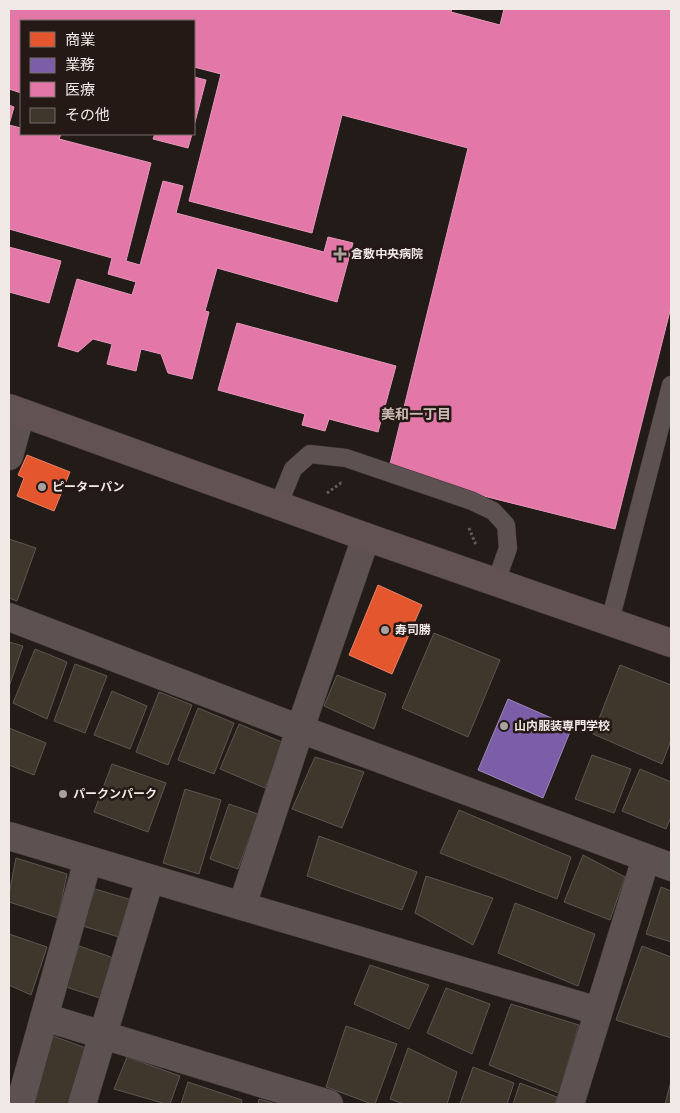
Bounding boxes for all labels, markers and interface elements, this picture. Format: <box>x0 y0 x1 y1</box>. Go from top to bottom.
legend <box>20 20 195 135</box>
text: 商業 <box>65 29 95 49</box>
text: 業務 <box>65 54 95 74</box>
text: 医療 <box>65 79 95 99</box>
text: その他 <box>65 104 110 124</box>
place label: 倉敷中央病院 <box>351 245 423 262</box>
marker: 倉敷中央病院 <box>333 247 347 261</box>
district label: 美和一丁目 <box>381 404 451 423</box>
place label: ピーターパン <box>52 478 124 495</box>
marker: ピーターパン <box>36 481 48 493</box>
place label: 寿司勝 <box>395 621 431 638</box>
marker: 寿司勝 <box>379 624 391 636</box>
place label: 山内服装専門学校 <box>514 717 610 734</box>
marker: 山内服装専門学校 <box>498 720 510 732</box>
place label: パークンパーク <box>73 785 157 802</box>
marker: パークンパーク <box>57 788 69 800</box>

